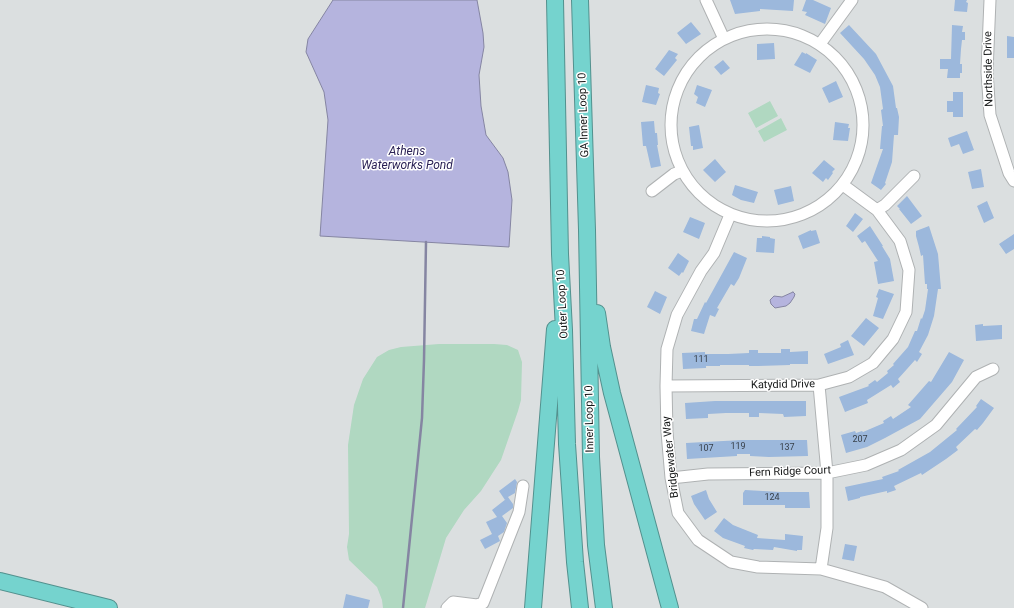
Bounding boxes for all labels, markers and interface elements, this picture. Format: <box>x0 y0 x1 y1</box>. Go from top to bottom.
street label: Northside Drive <box>982 31 996 107</box>
street label: GA Inner Loop 10 <box>576 73 592 157</box>
water label: Athens Waterworks Pond <box>361 145 453 173</box>
street label: Outer Loop 10 <box>555 269 571 339</box>
house number: 111 <box>693 355 709 365</box>
street label: Katydid Drive <box>751 378 815 392</box>
street label: Inner Loop 10 <box>583 385 597 453</box>
street label: Bridgewater Way <box>660 415 682 499</box>
house number: 207 <box>852 435 868 445</box>
house number: 119 <box>730 442 746 452</box>
house number: 137 <box>779 443 795 453</box>
house number: 107 <box>698 444 714 454</box>
street label: Fern Ridge Court <box>749 464 831 480</box>
house number: 124 <box>764 493 780 503</box>

